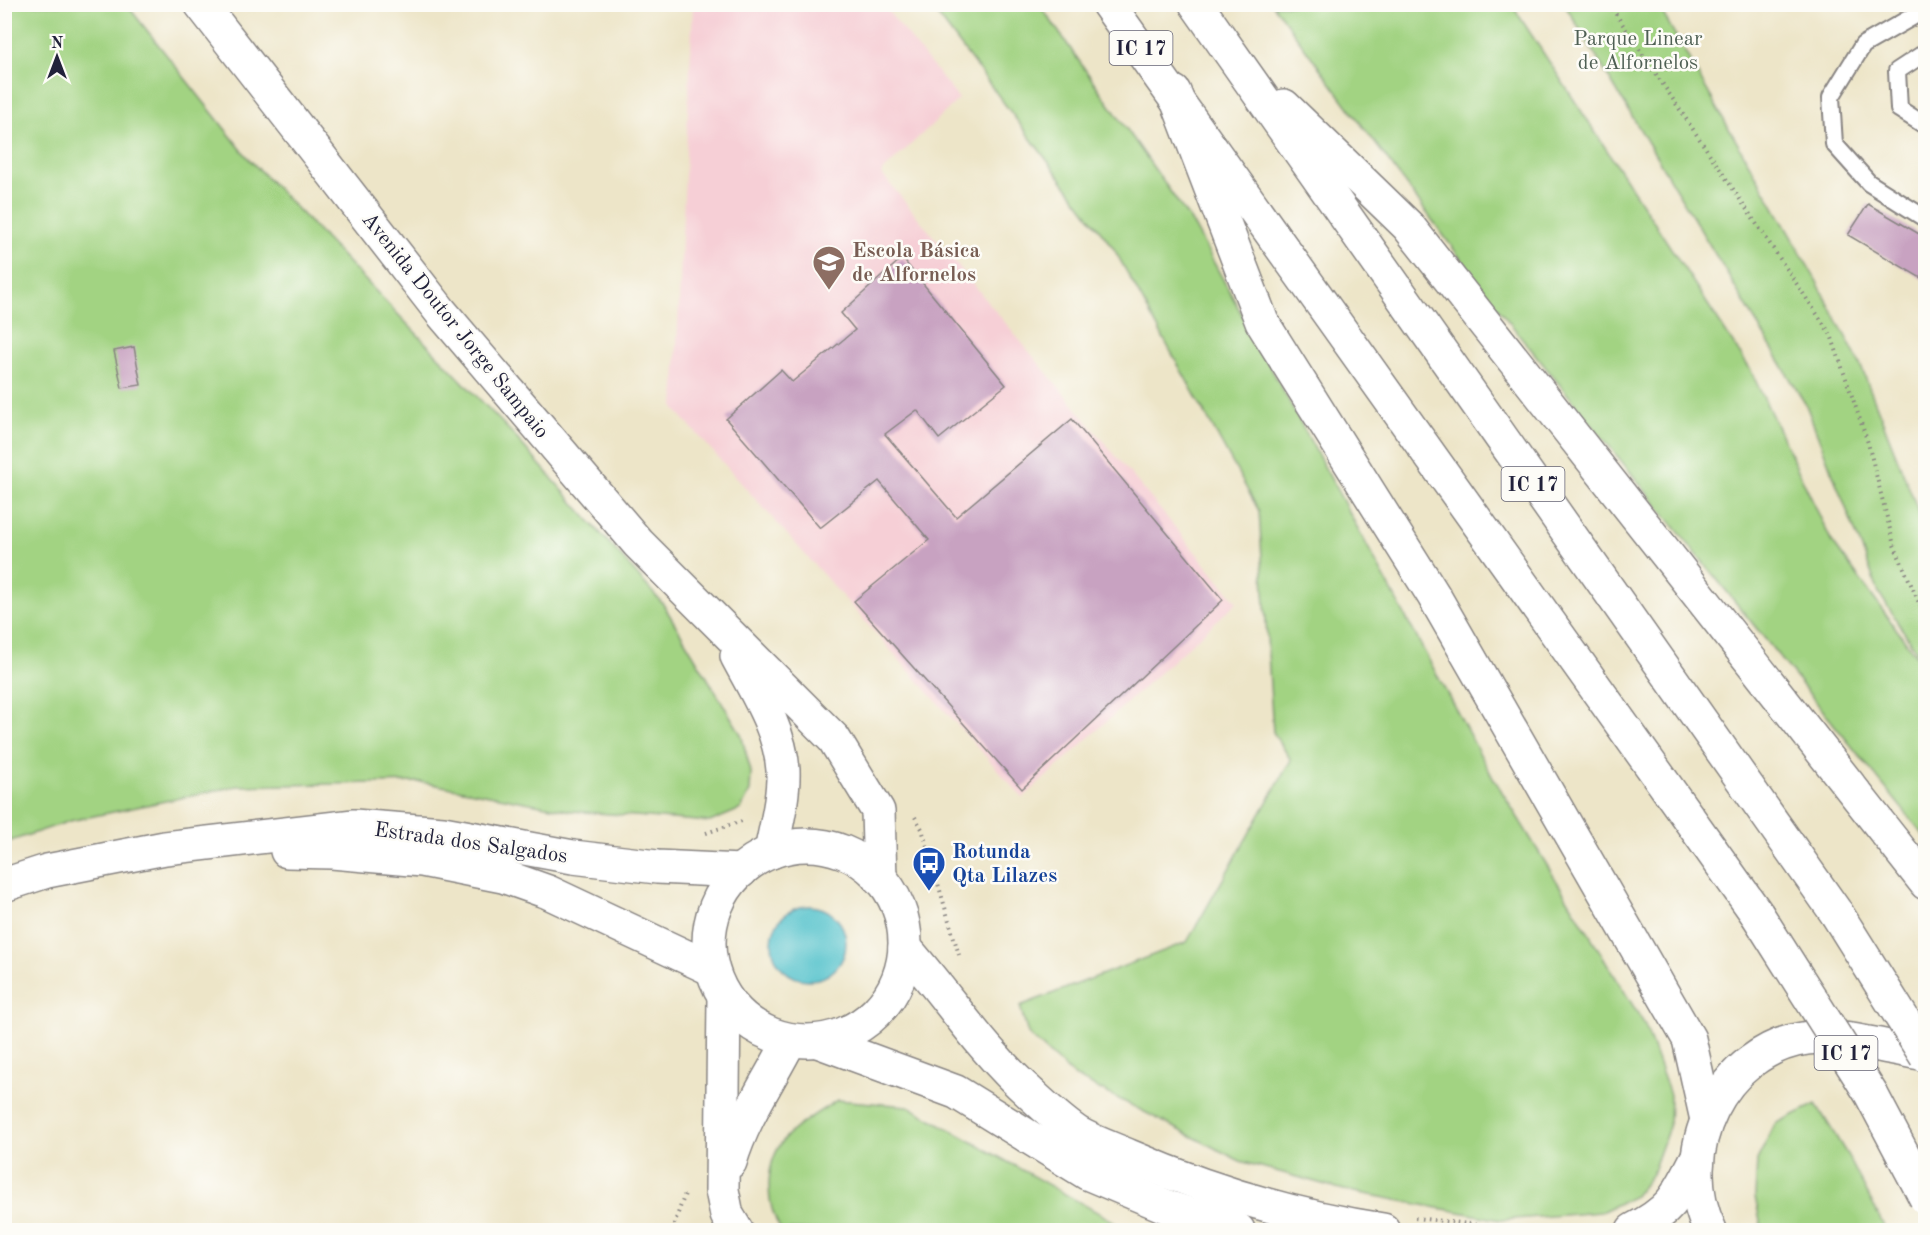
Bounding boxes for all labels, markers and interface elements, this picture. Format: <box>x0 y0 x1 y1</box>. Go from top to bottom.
north arrow <box>27 27 87 87</box>
park label: Parque Linear de Alfornelos <box>1573 29 1703 74</box>
road number: IC 17 <box>1110 31 1172 65</box>
text: N <box>51 36 64 52</box>
street label: Avenida Doutor Jorge Sampaio <box>357 209 552 443</box>
place label: Escola Básica de Alfornelos <box>852 241 981 286</box>
school or university icon: Escola Básica de Alfornelos <box>811 244 847 291</box>
road number: IC 17 <box>1502 467 1564 501</box>
street label: Estrada dos Salgados <box>373 820 569 867</box>
place label: Rotunda Qta Lilazes <box>952 842 1057 887</box>
bus stop icon: Rotunda Qta Lilazes <box>911 845 947 892</box>
road number: IC 17 <box>1814 1036 1878 1070</box>

